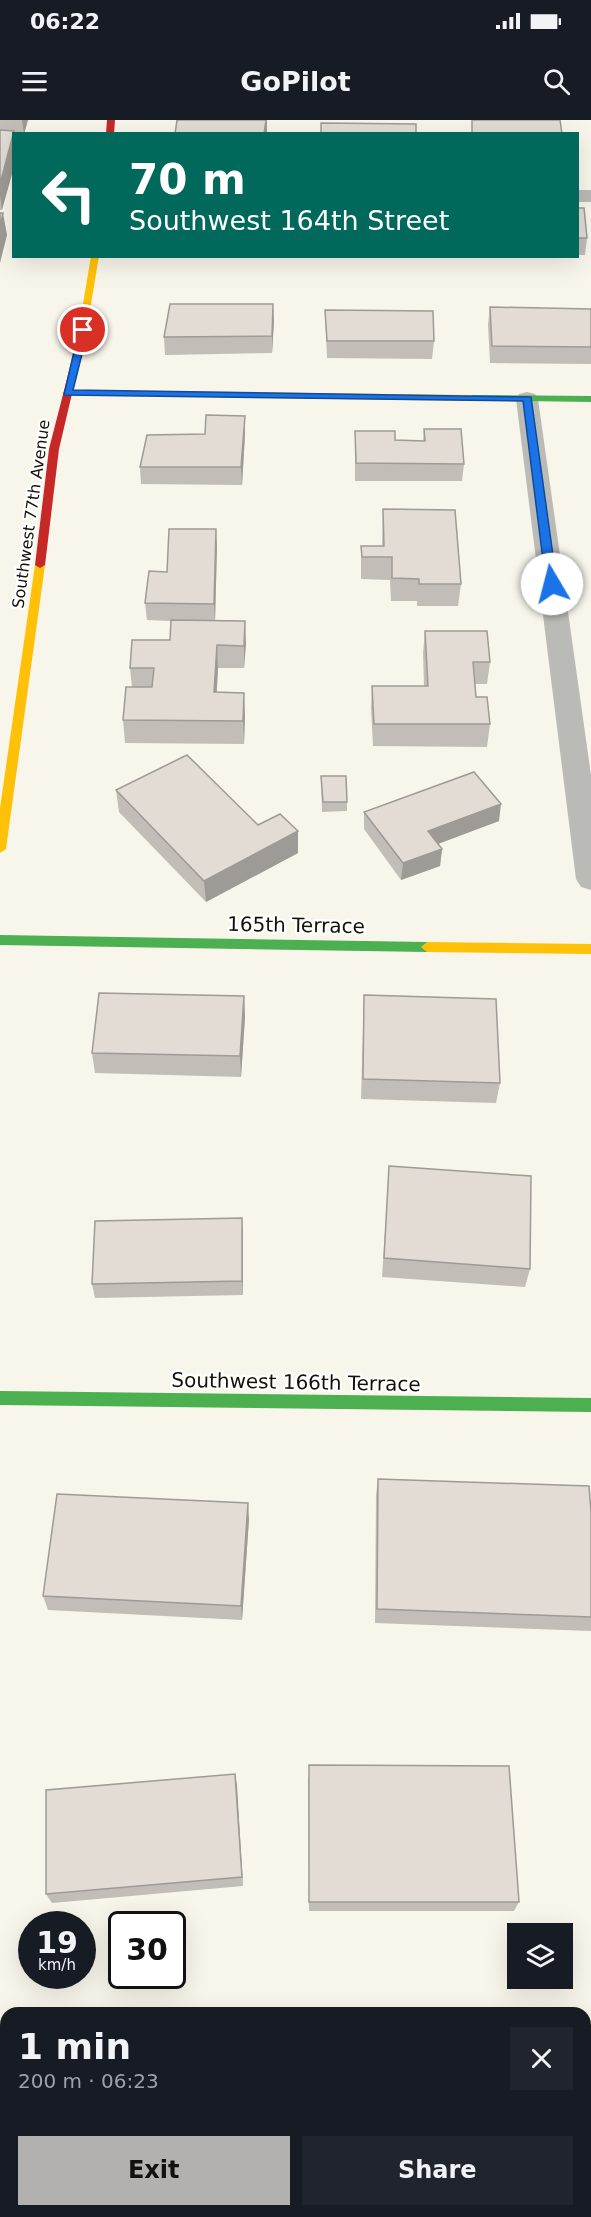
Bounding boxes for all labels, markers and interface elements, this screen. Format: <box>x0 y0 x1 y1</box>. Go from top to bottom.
text: 06:22 <box>30 9 100 34</box>
icon: menu <box>18 65 51 98</box>
icon: search <box>540 65 573 98</box>
text: GoPilot <box>240 66 351 97</box>
text: 70 m <box>129 155 246 204</box>
icon: left <box>30 156 108 234</box>
text: Southwest 164th Street <box>129 205 449 236</box>
pin <box>57 304 108 355</box>
icon: arrive <box>66 313 99 346</box>
street label: Southwest 77th Avenue <box>8 418 54 610</box>
position arrow <box>520 552 584 616</box>
street label: 165th Terrace <box>227 912 365 938</box>
street label: Southwest 166th Terrace <box>171 1368 421 1396</box>
speed limit sign: 30 <box>108 1911 186 1989</box>
map controls <box>507 1923 573 1989</box>
button: layers <box>507 1923 573 1989</box>
text: 19 <box>36 1925 78 1960</box>
text: km/h <box>38 1956 76 1974</box>
text: 1 min <box>18 2026 131 2067</box>
button: close <box>510 2027 573 2090</box>
text: 200 m · 06:23 <box>18 2069 159 2093</box>
button: Exit <box>18 2136 290 2205</box>
button: Share <box>302 2136 573 2205</box>

